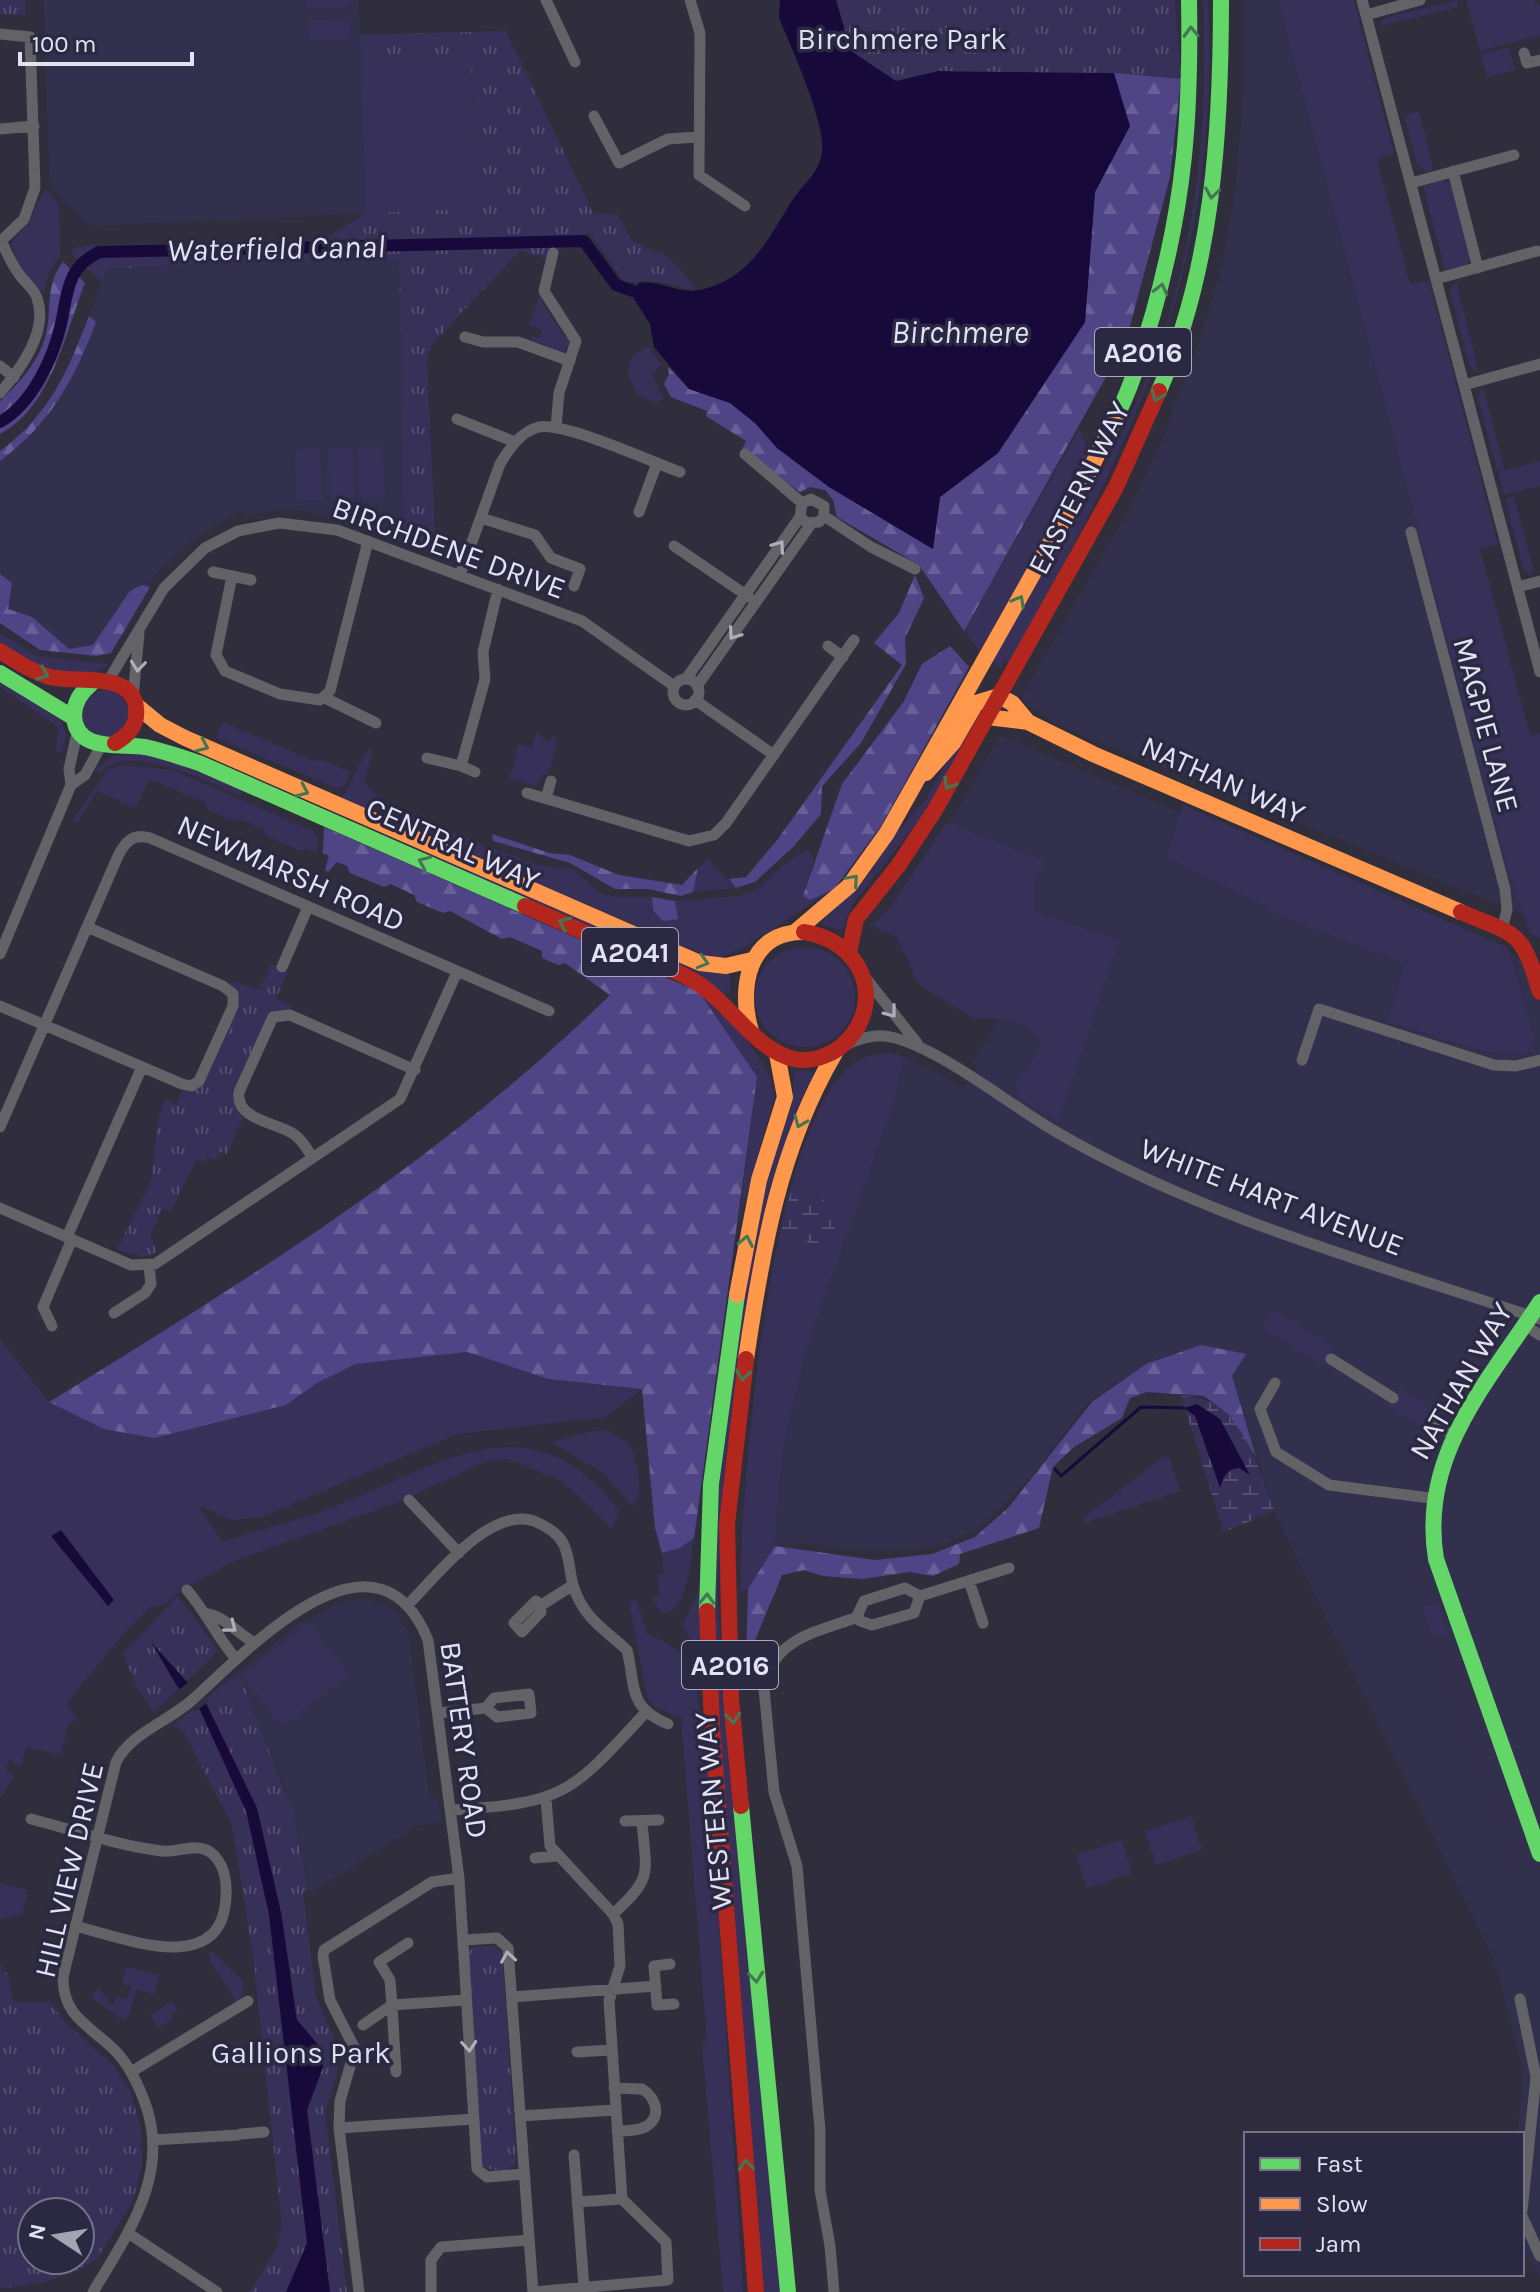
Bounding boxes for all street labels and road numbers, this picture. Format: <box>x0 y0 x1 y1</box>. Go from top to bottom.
road number: A2016 <box>1095 328 1191 376</box>
street label: EASTERN WAY <box>1020 395 1138 580</box>
street label: BIRCHDENE DRIVE <box>328 489 570 607</box>
street label: MAGPIE LANE <box>1445 634 1527 816</box>
street label: NATHAN WAY <box>1136 728 1311 832</box>
street label: CENTRAL WAY <box>361 790 546 899</box>
street label: NEWMARSH ROAD <box>172 807 410 939</box>
road number: A2041 <box>582 928 678 976</box>
street label: WHITE HART AVENUE <box>1135 1130 1409 1264</box>
street label: NATHAN WAY <box>1402 1296 1521 1466</box>
street label: BATTERY ROAD <box>432 1639 496 1841</box>
road number: A2016 <box>682 1641 778 1689</box>
street label: WESTERN WAY <box>686 1710 740 1911</box>
street label: HILL VIEW DRIVE <box>27 1759 111 1981</box>

